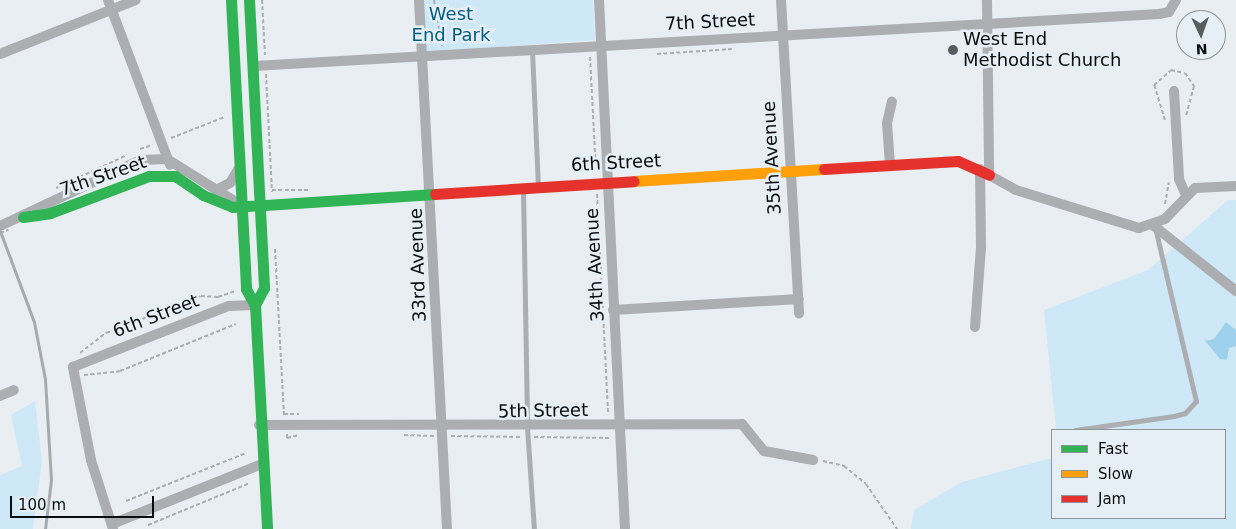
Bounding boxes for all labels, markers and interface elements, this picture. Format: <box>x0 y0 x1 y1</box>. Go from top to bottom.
park label: West End Park <box>412 4 490 46</box>
street label: 7th Street <box>664 9 756 35</box>
north arrow <box>1176 10 1226 60</box>
place label: West End Methodist Church <box>963 29 1121 72</box>
text: N <box>1195 41 1208 57</box>
marker: West End Methodist Church <box>947 44 959 56</box>
street label: 35th Avenue <box>758 101 786 215</box>
street label: 6th Street <box>570 150 662 176</box>
street label: 7th Street <box>57 151 149 201</box>
street label: 33rd Avenue <box>405 208 431 322</box>
street label: 34th Avenue <box>581 208 609 322</box>
street label: 6th Street <box>110 290 202 342</box>
street label: 5th Street <box>498 399 588 423</box>
legend <box>1051 429 1226 519</box>
text: Fast <box>1098 440 1128 458</box>
text: Slow <box>1098 465 1133 483</box>
scale bar <box>12 486 156 518</box>
text: Jam <box>1098 490 1126 508</box>
text: 100 m <box>18 496 66 514</box>

